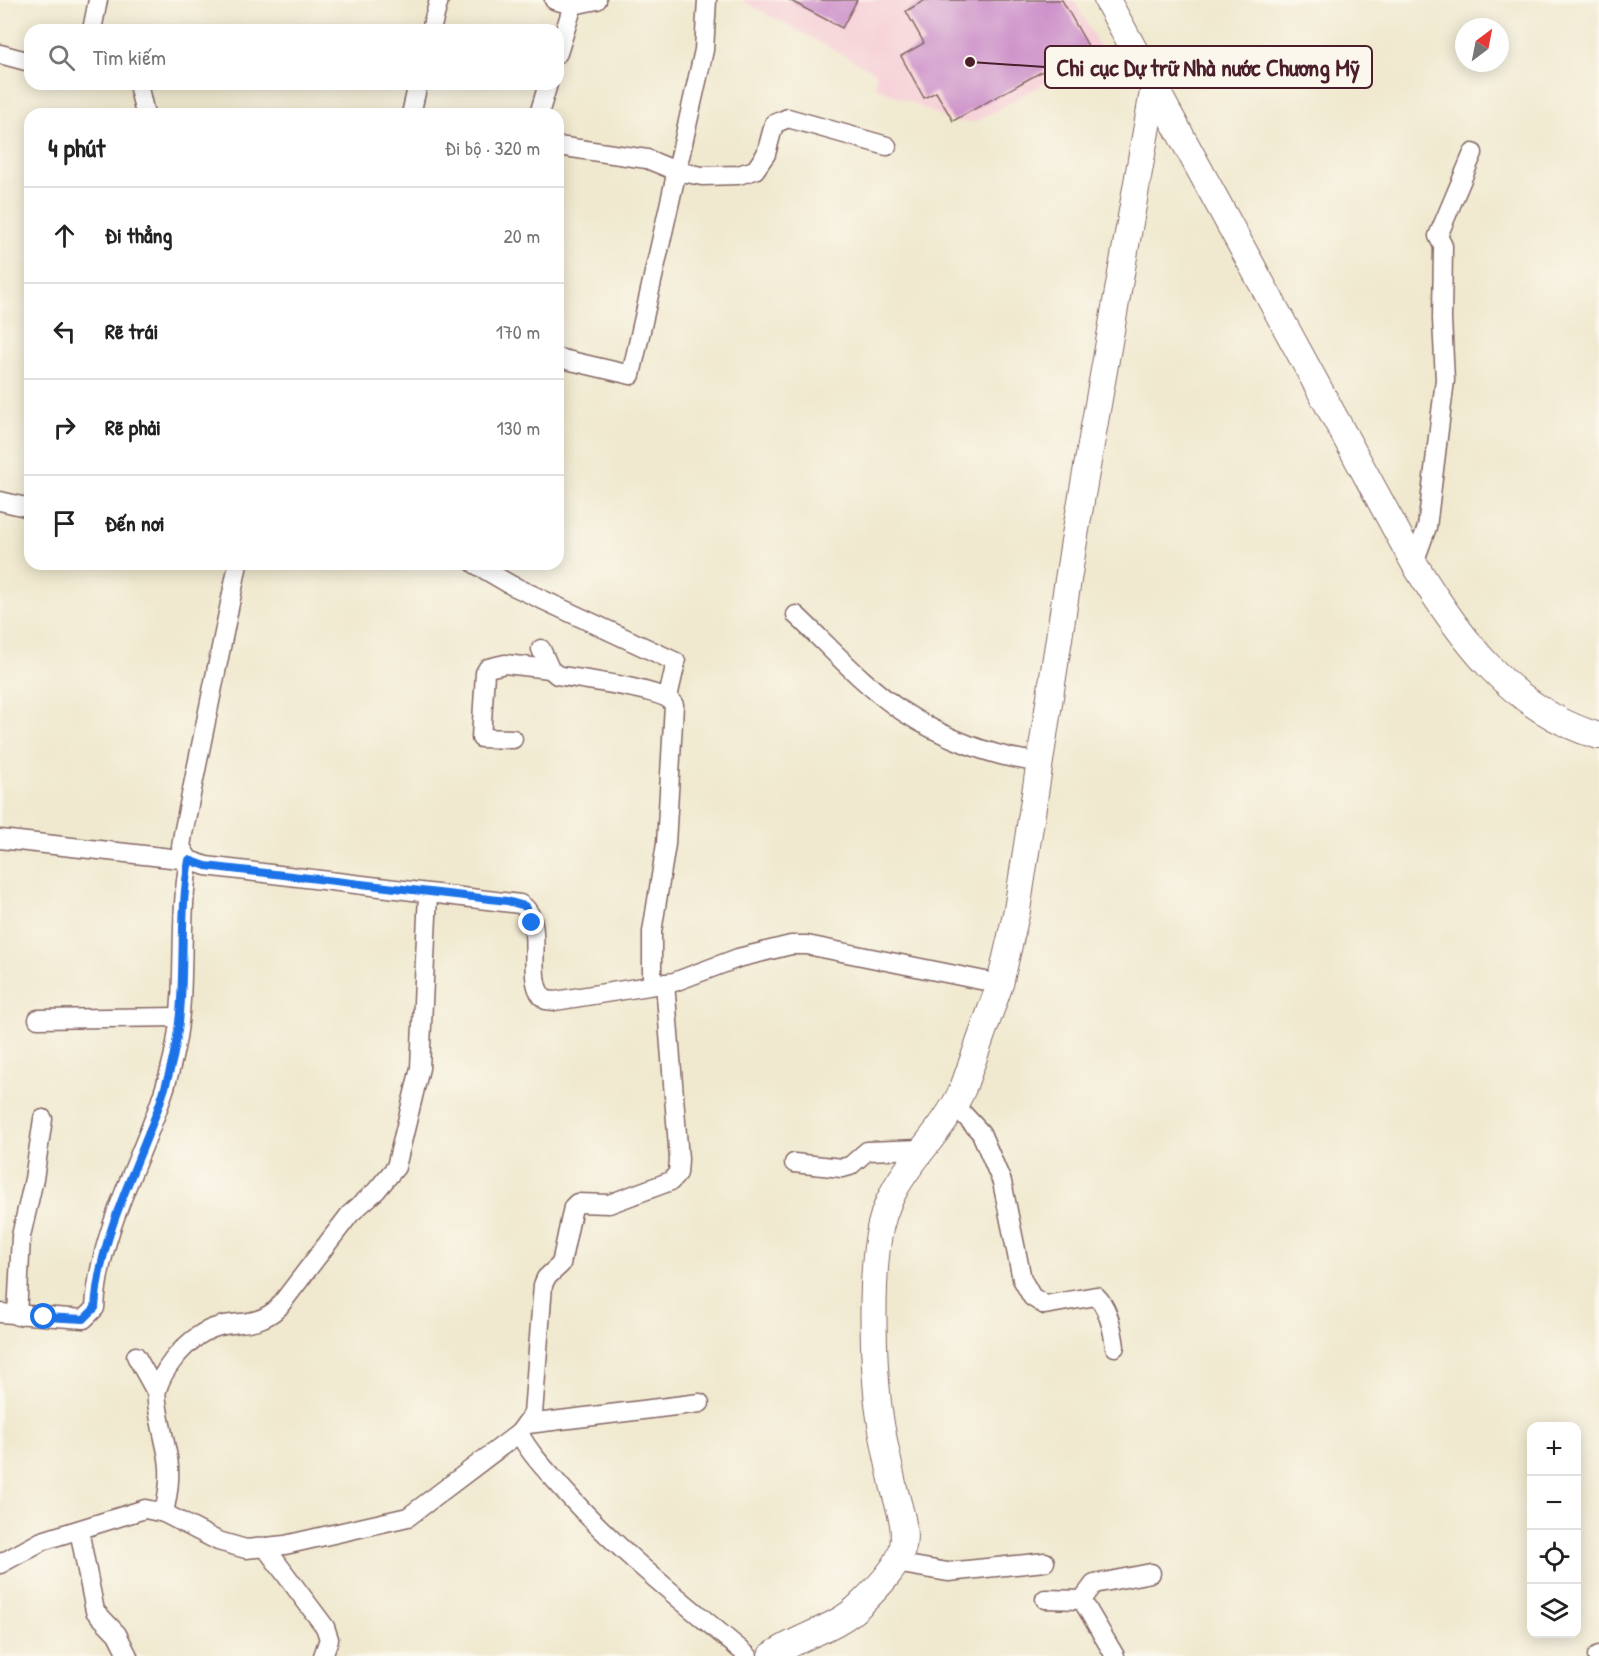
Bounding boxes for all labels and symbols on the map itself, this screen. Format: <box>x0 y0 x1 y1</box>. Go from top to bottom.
north arrow <box>1455 18 1509 72</box>
callout: Chi cục Dự trữ Nhà nước Chương Mỹ <box>1045 46 1372 88</box>
text: Chi cục Dự trữ Nhà nước Chương Mỹ <box>1056 51 1360 84</box>
route end <box>518 909 544 935</box>
route start <box>30 1303 56 1329</box>

